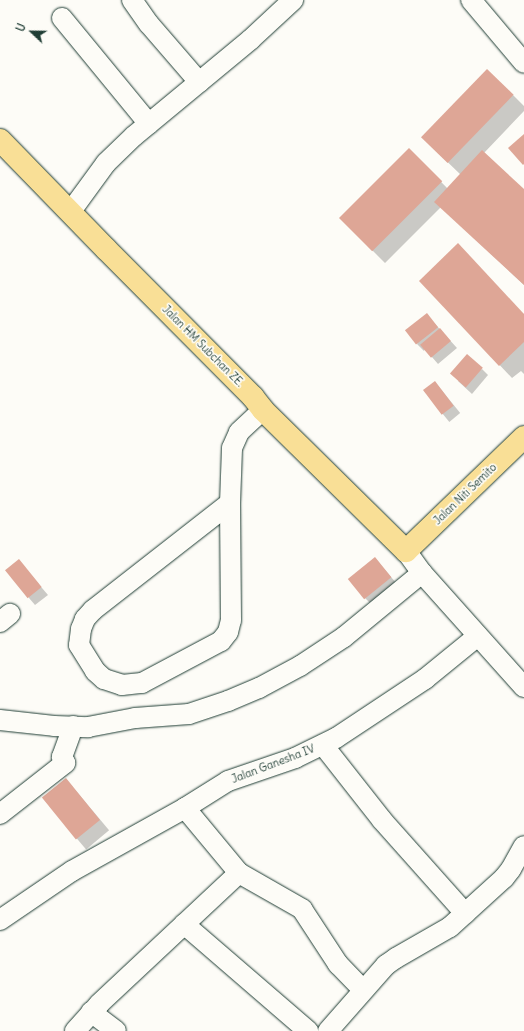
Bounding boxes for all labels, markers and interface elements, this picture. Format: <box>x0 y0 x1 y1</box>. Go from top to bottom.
north arrow <box>12 12 52 52</box>
text: U <box>13 21 29 34</box>
street label: Jalan HM Subchan ZE. <box>159 302 247 390</box>
street label: Jalan Niti Semito <box>431 461 499 527</box>
street label: Jalan Ganesha IV <box>230 742 316 786</box>

